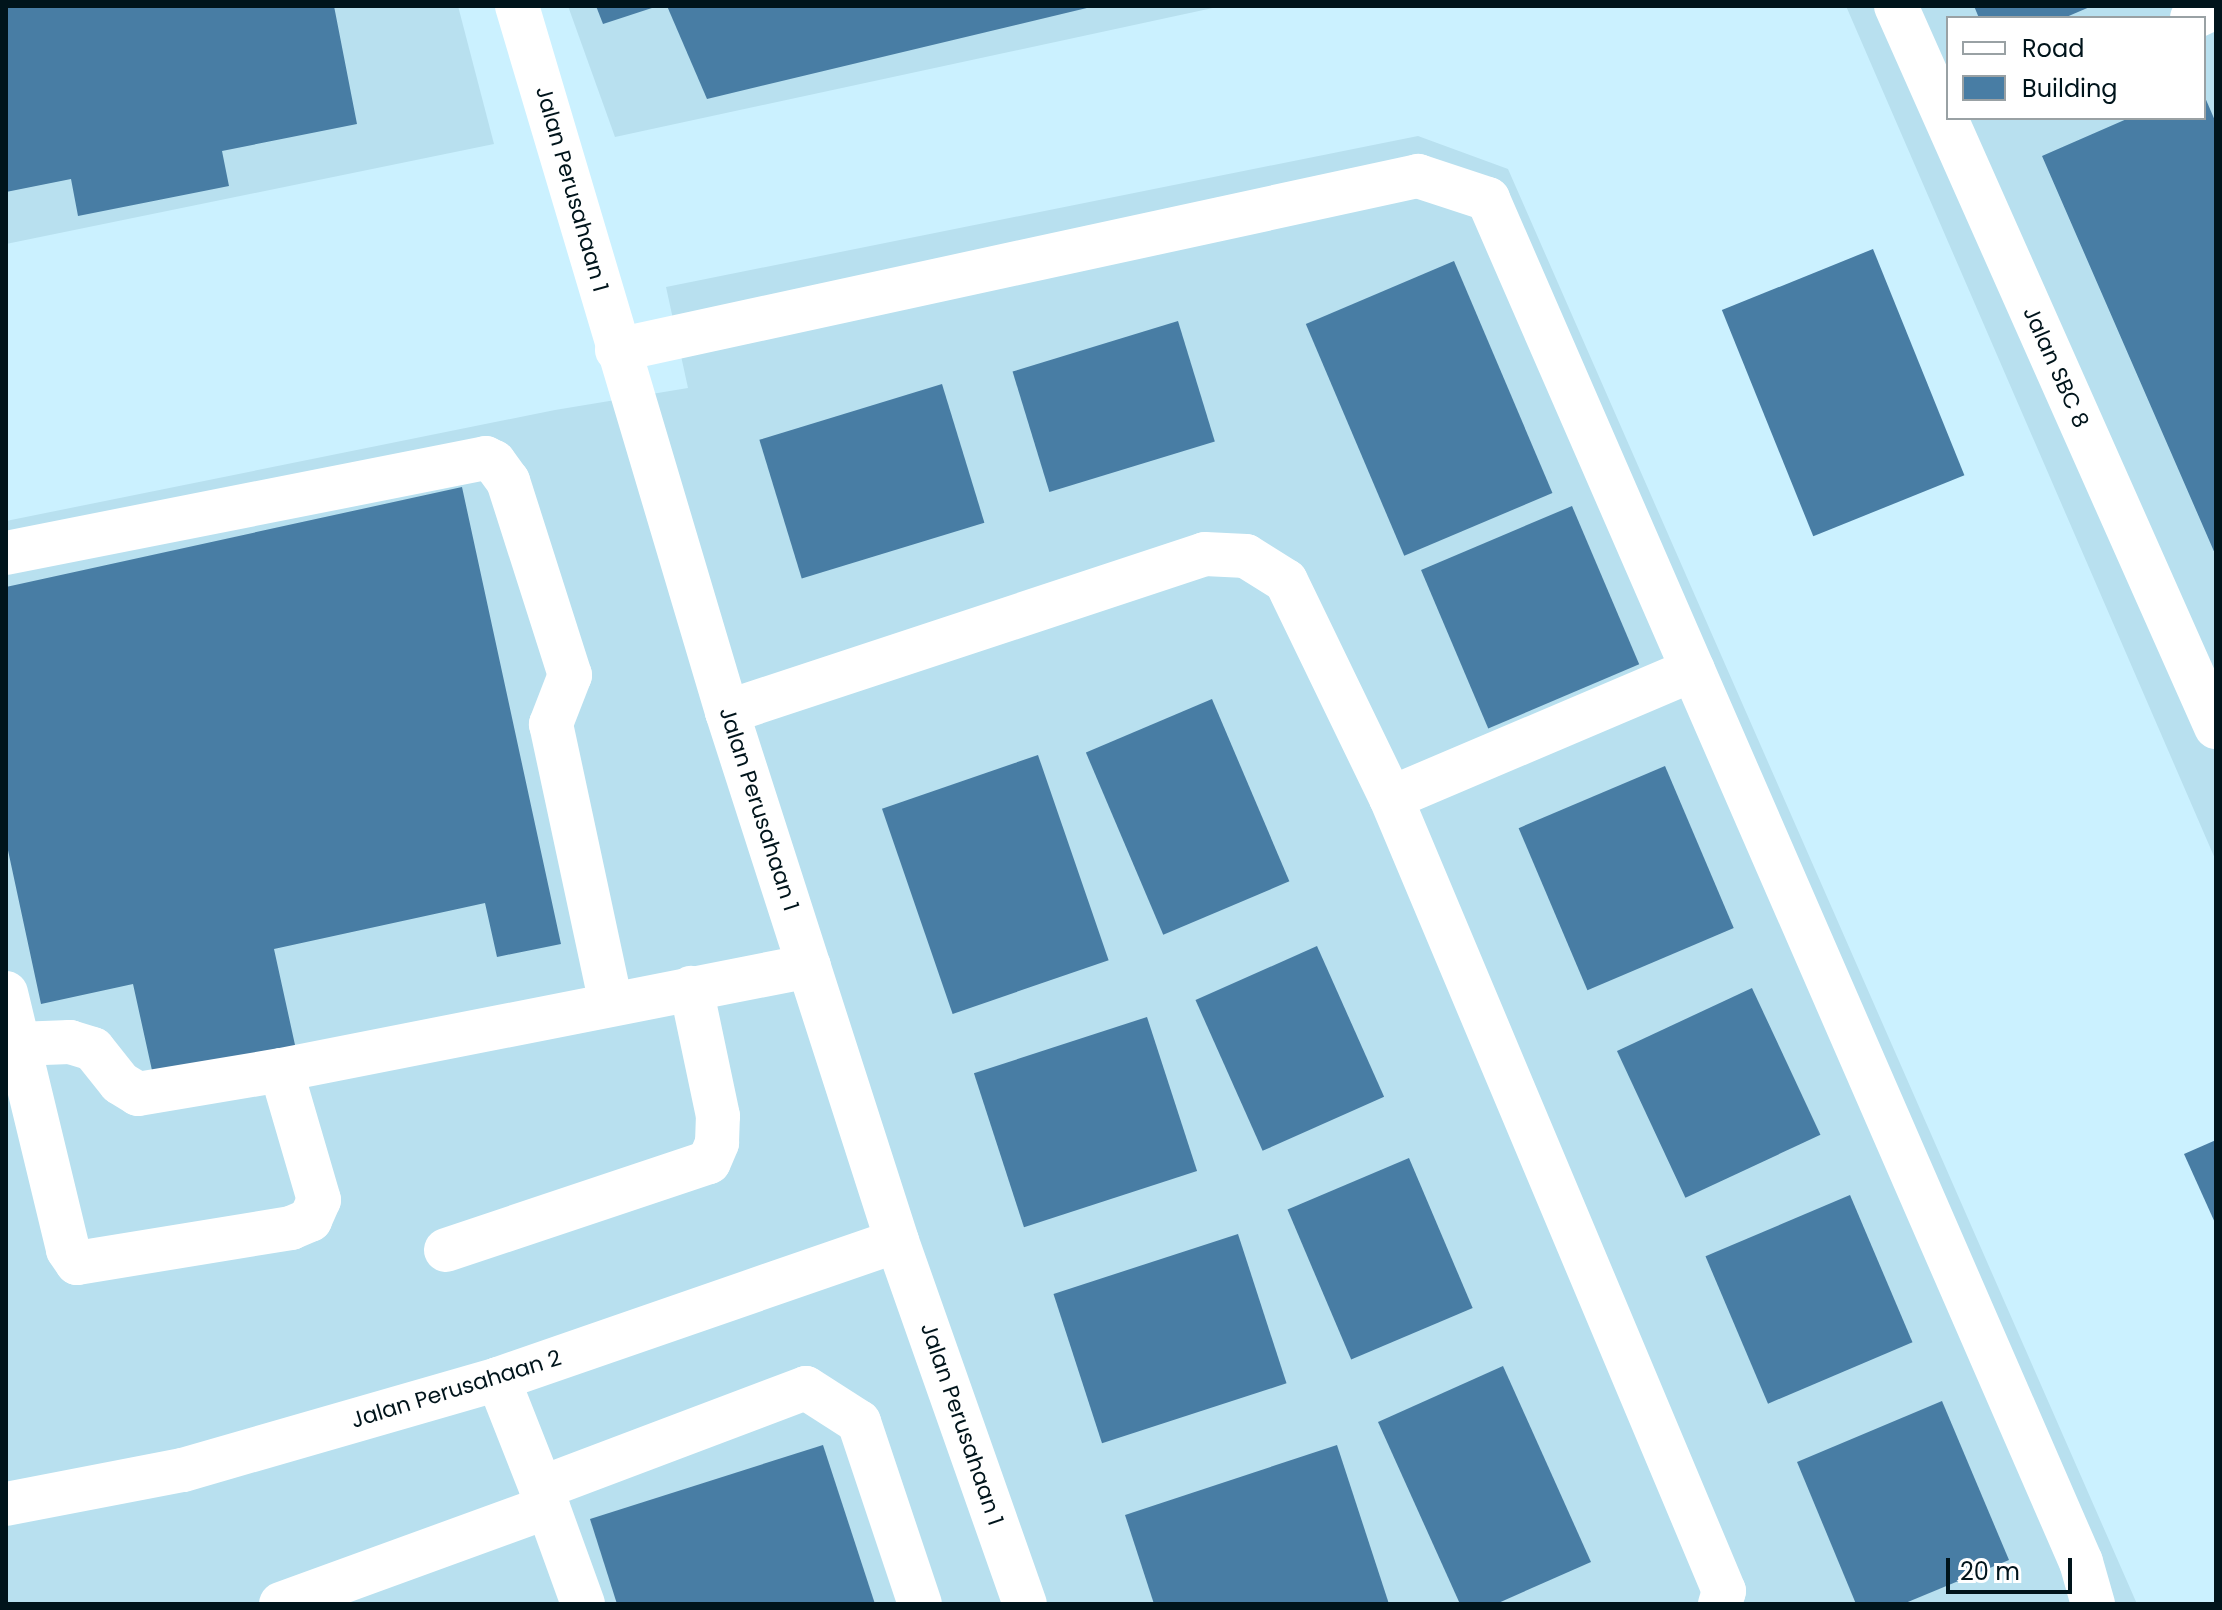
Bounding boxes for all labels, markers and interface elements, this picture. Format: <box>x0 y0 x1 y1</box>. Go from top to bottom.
legend <box>1946 16 2206 120</box>
text: Road <box>2022 32 2084 65</box>
text: Building <box>2022 72 2118 105</box>
street label: Jalan Perusahaan 1 <box>530 83 614 295</box>
street label: Jalan SBC 8 <box>2018 302 2094 432</box>
street label: Jalan Perusahaan 1 <box>714 704 804 914</box>
street label: Jalan Perusahaan 1 <box>915 1319 1009 1529</box>
street label: Jalan Perusahaan 2 <box>348 1344 564 1434</box>
scale bar <box>1950 1542 2076 1592</box>
text: 20 m <box>1960 1555 2020 1588</box>

